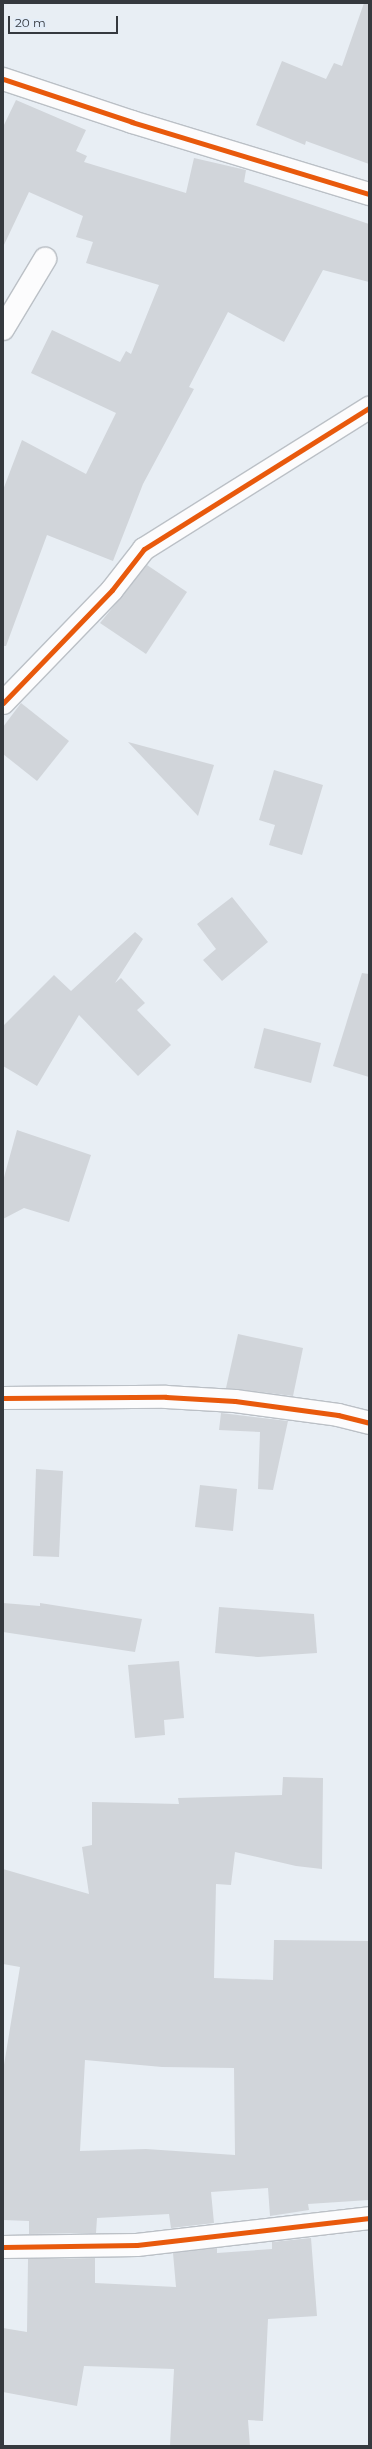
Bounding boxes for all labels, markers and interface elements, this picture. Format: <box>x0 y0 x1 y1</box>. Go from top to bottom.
scale bar <box>10 8 120 34</box>
text: 20 m <box>15 15 46 30</box>

